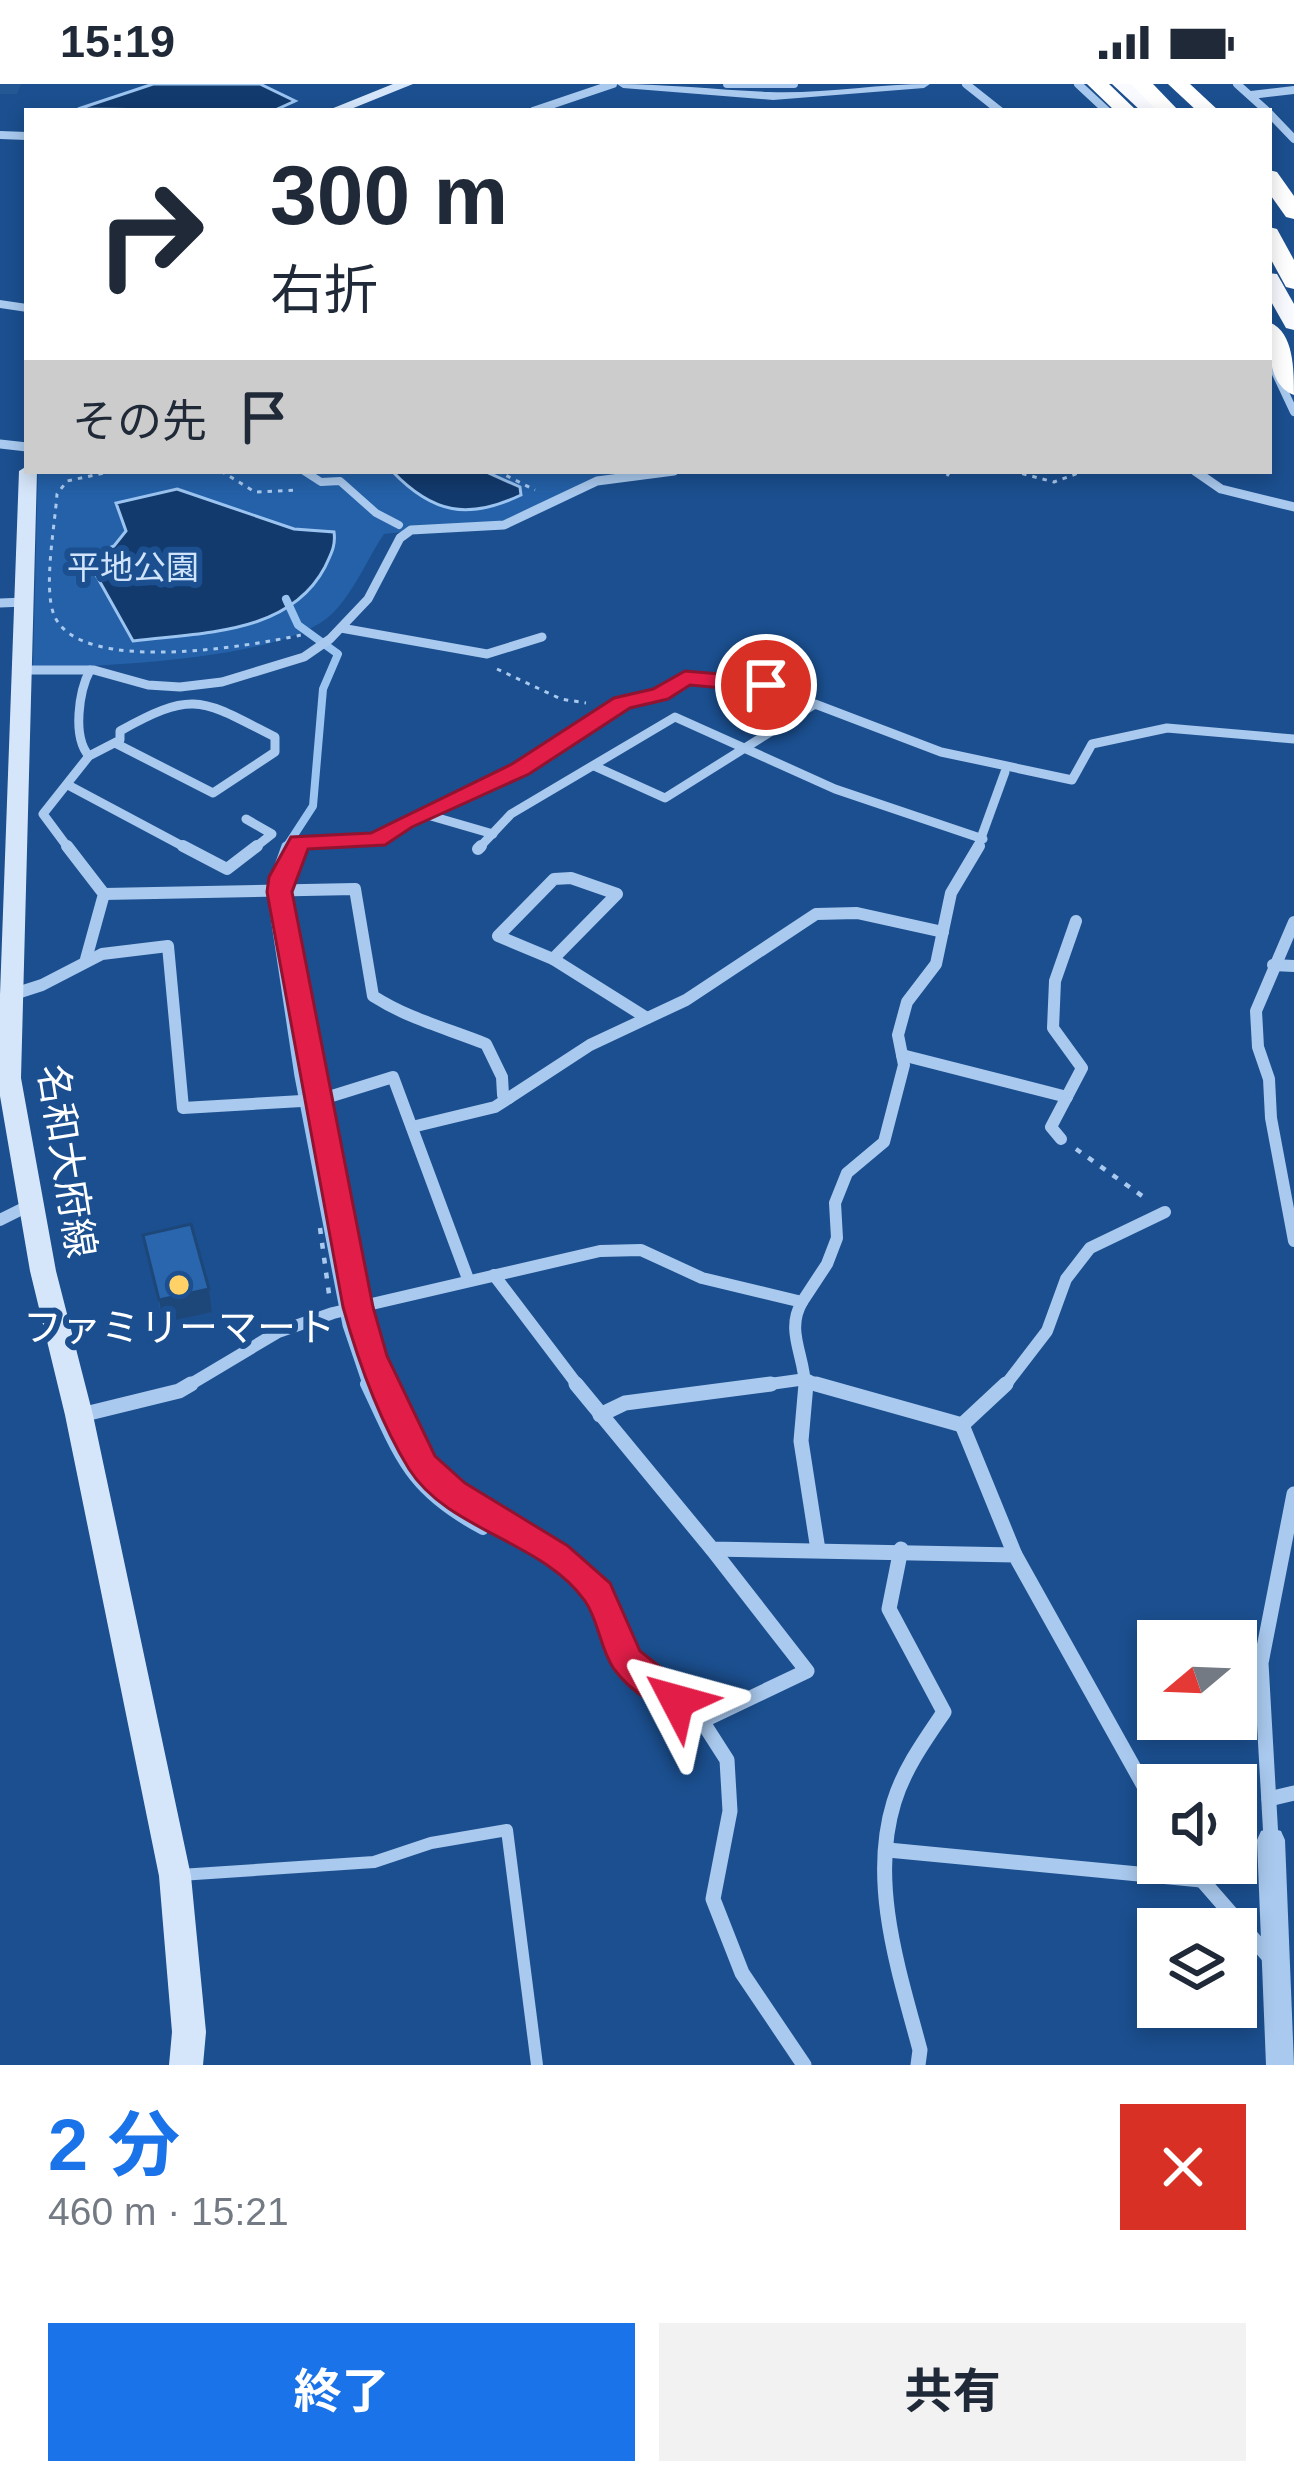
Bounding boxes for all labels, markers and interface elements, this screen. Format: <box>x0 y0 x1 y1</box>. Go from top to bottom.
text: 15:19 <box>60 16 175 67</box>
text: 300 m <box>270 148 508 242</box>
icon: right <box>72 156 228 312</box>
text: 右折 <box>270 260 378 320</box>
icon: arrive <box>231 384 297 450</box>
text: その先 <box>72 396 207 447</box>
park label: 平地公園 <box>67 549 199 586</box>
pin <box>715 634 817 736</box>
icon: arrive <box>733 652 799 718</box>
street label: 名和大府線 <box>31 1061 103 1261</box>
marker: ファミリーマート <box>166 1272 192 1298</box>
place label: ファミリーマート <box>23 1306 335 1349</box>
north arrow <box>1137 1620 1257 1740</box>
map controls <box>1137 1620 1257 2028</box>
position arrow <box>614 1638 740 1764</box>
button: sound <box>1137 1764 1257 1884</box>
button: layers <box>1137 1908 1257 2028</box>
button: close <box>1120 2104 1246 2230</box>
text: 2 分 <box>48 2105 180 2185</box>
text: 460 m · 15:21 <box>48 2190 289 2233</box>
button: 終了 <box>48 2323 635 2461</box>
button: 共有 <box>659 2323 1246 2461</box>

